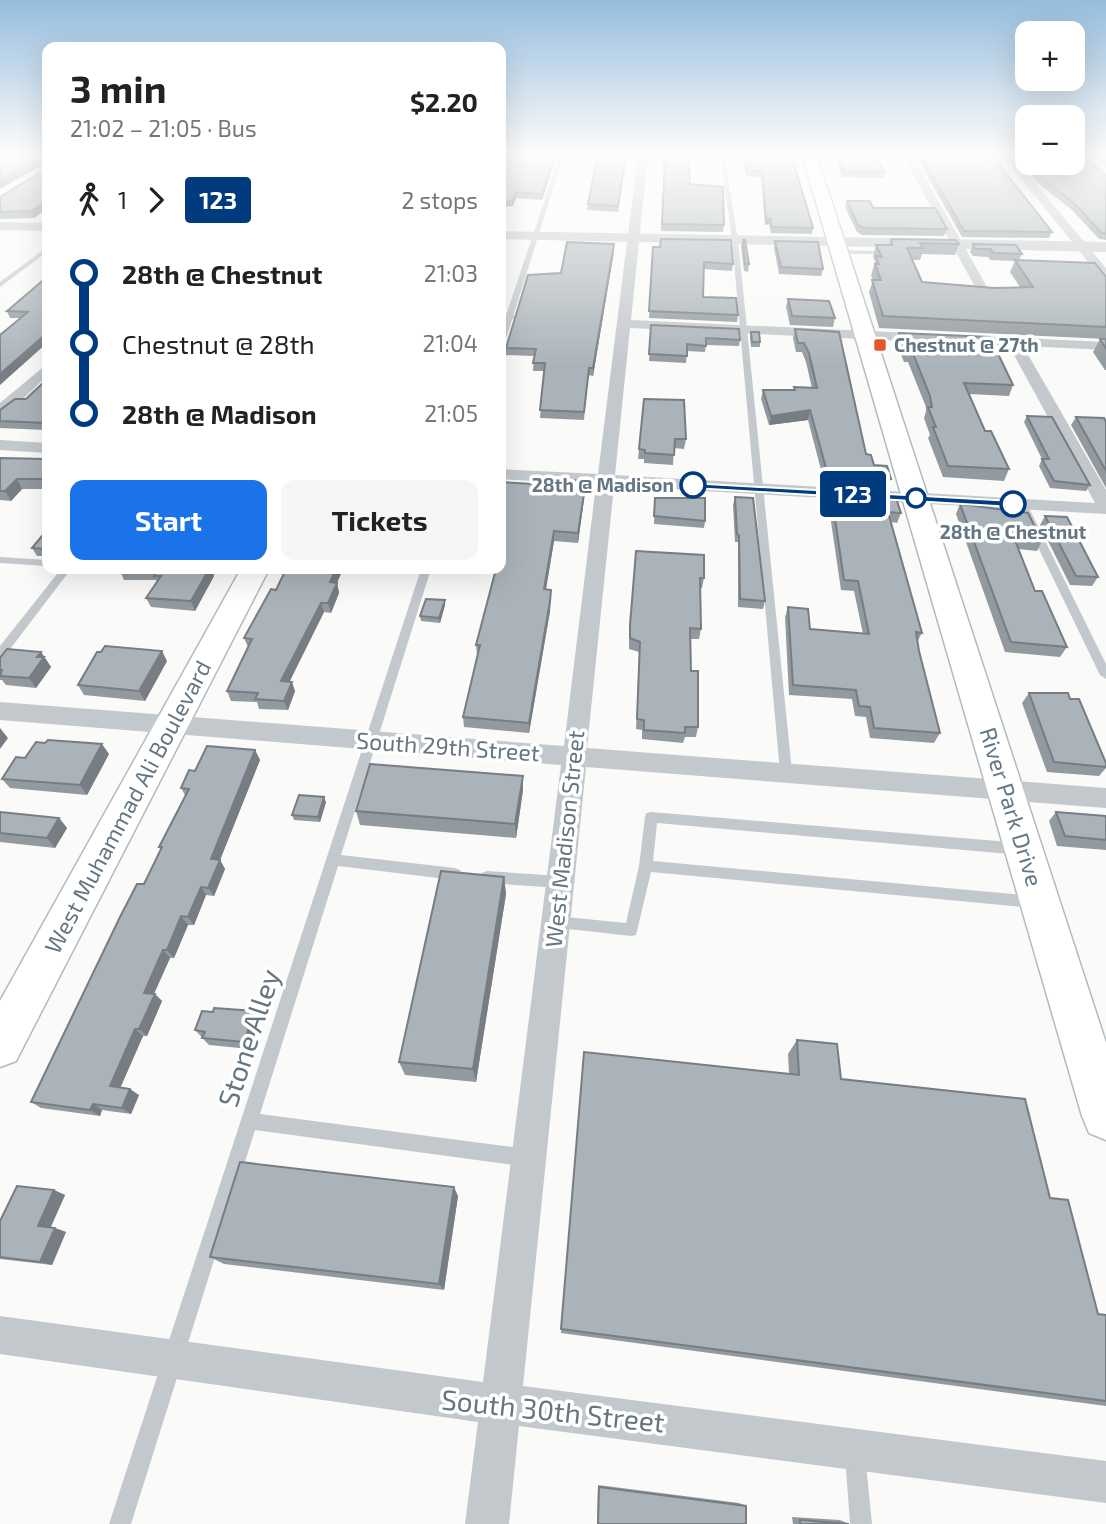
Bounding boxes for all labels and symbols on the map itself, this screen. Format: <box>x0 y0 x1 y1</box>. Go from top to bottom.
place label: Chestnut @ 27th <box>894 333 1039 356</box>
marker: Chestnut @ 27th <box>872 337 888 353</box>
line badge: 123 <box>813 471 893 517</box>
marker: 28th @ Madison <box>680 472 706 498</box>
place label: 28th @ Madison <box>532 473 674 496</box>
unlabelled marker <box>906 488 926 508</box>
marker: 28th @ Chestnut <box>1000 491 1026 517</box>
place label: 28th @ Chestnut <box>940 520 1086 543</box>
street label: West Muhammad Ali Boulevard <box>38 655 216 958</box>
street label: River Park Drive <box>974 724 1049 890</box>
street label: South 29th Street <box>356 726 541 766</box>
street label: West Madison Street <box>539 729 589 949</box>
street label: Stone Alley <box>210 964 286 1111</box>
street label: South 30th Street <box>440 1381 666 1439</box>

